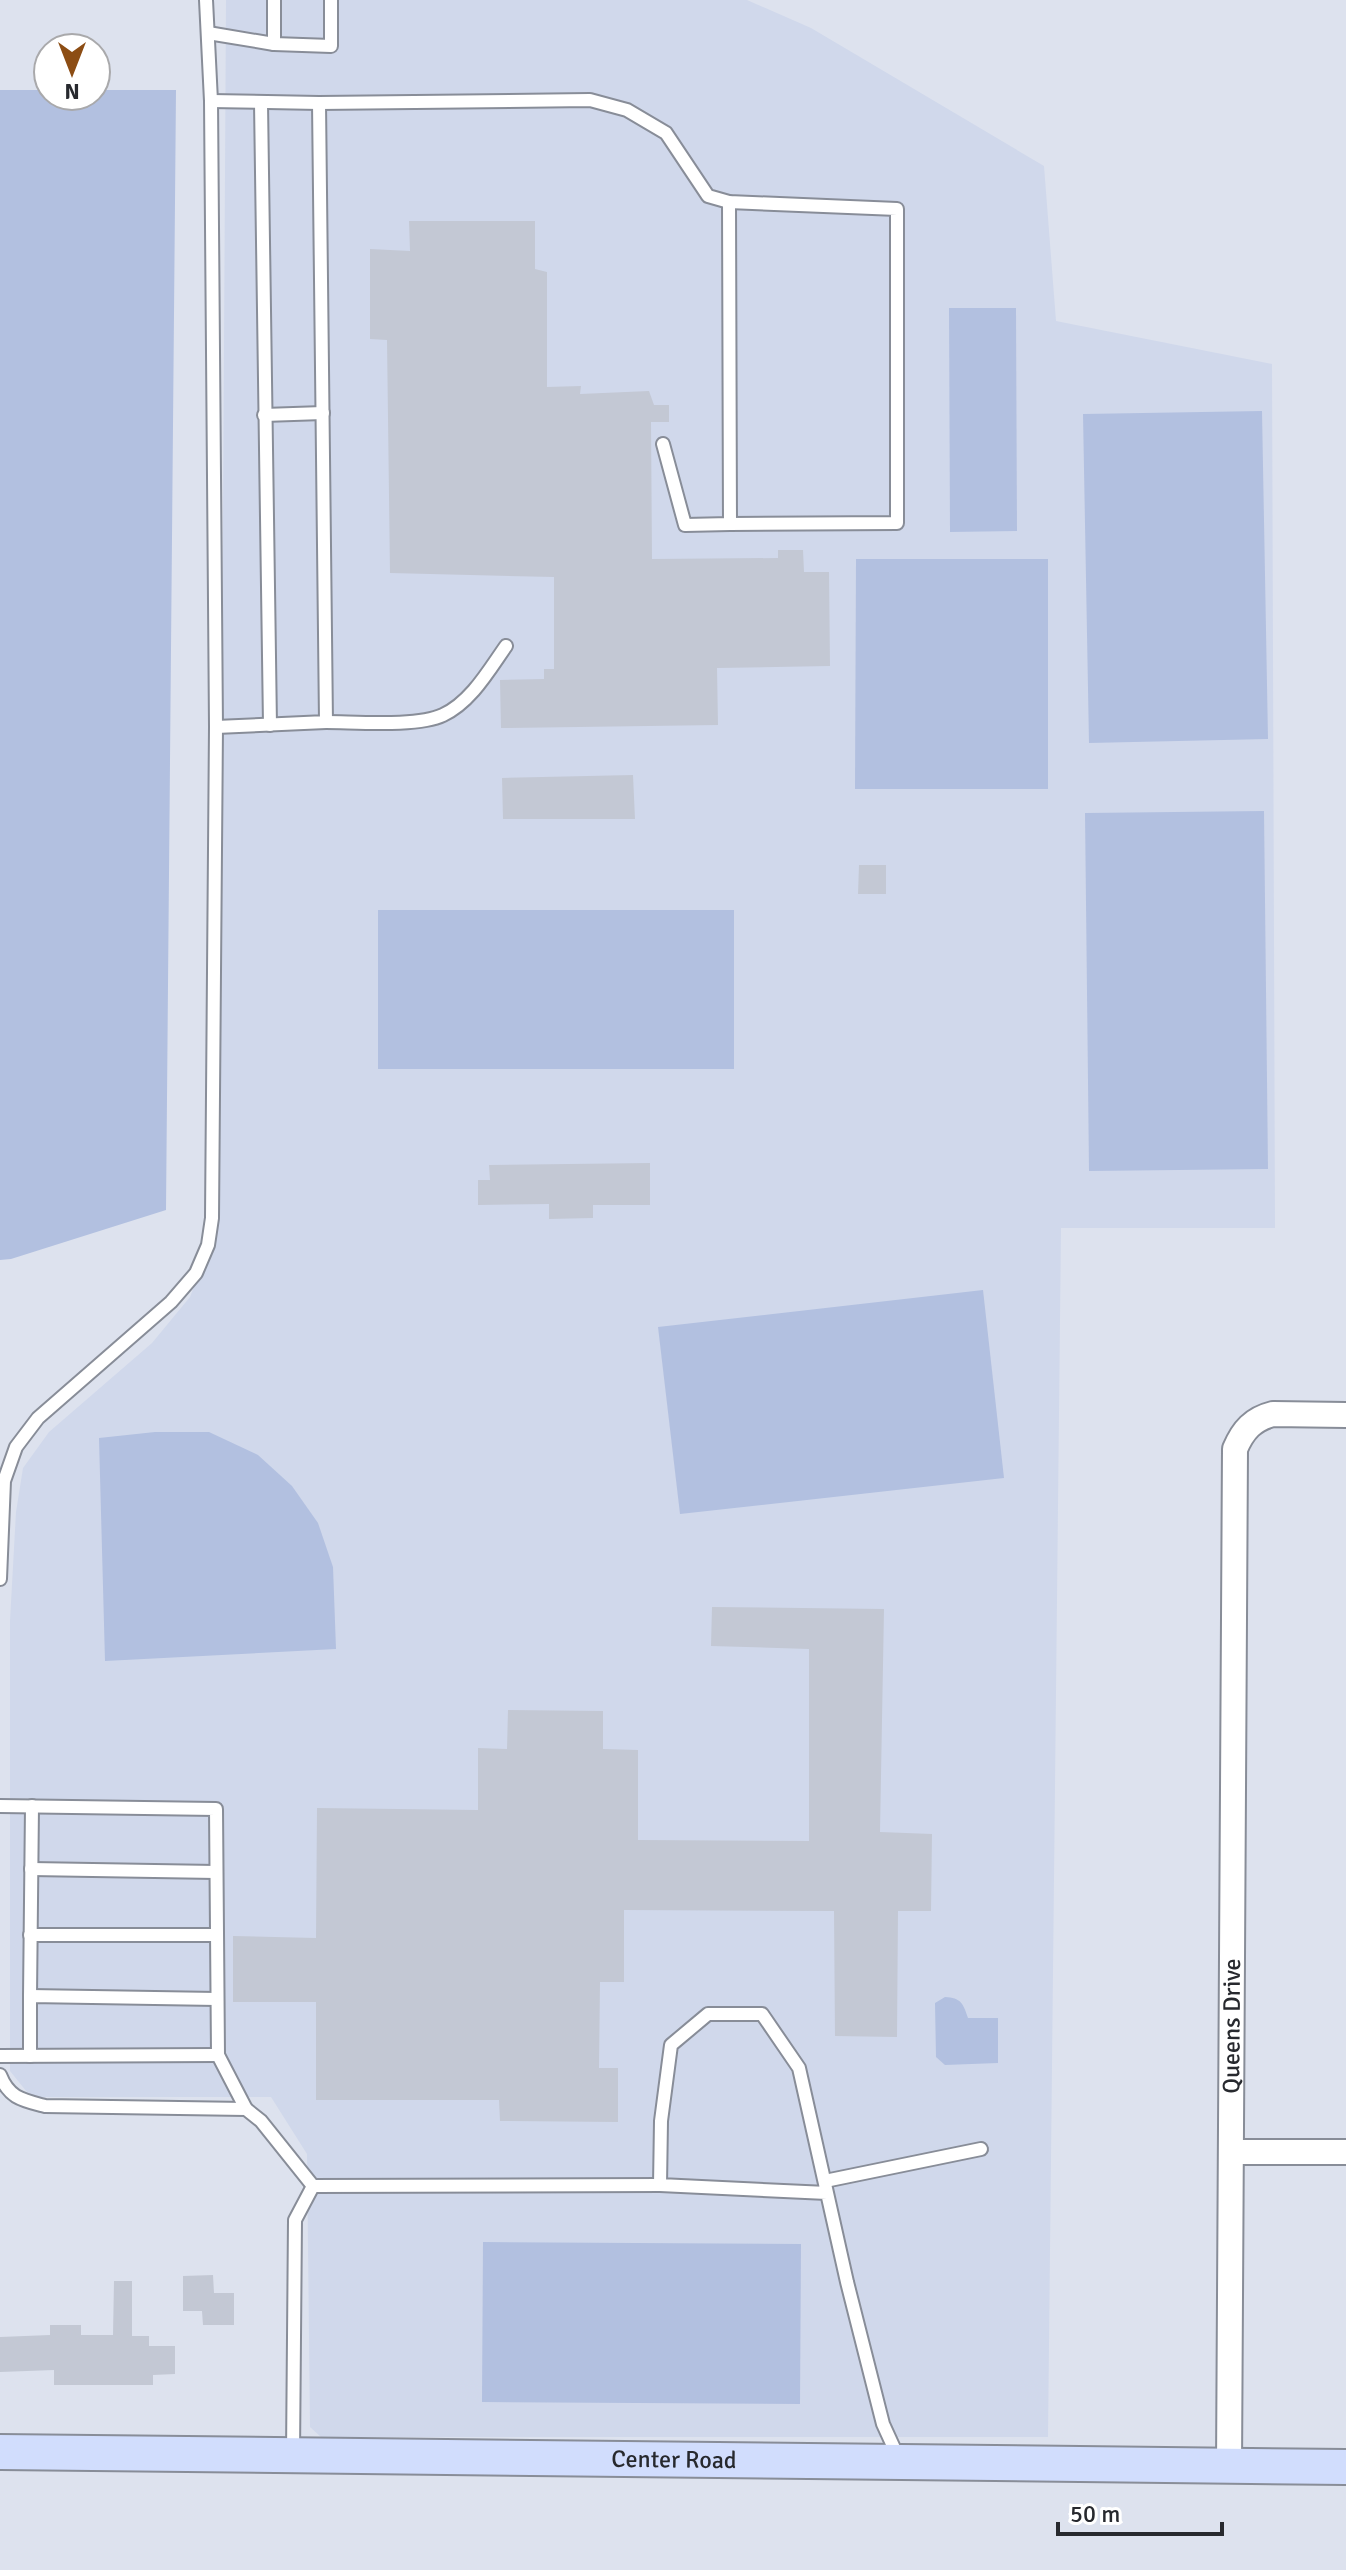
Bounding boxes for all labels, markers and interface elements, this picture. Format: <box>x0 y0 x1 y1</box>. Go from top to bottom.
north arrow <box>32 32 112 112</box>
text: N <box>64 78 80 105</box>
street label: Queens Drive <box>1216 1958 1247 2094</box>
street label: Center Road <box>611 2444 737 2475</box>
scale bar <box>1058 2486 1222 2536</box>
text: 50 m <box>1070 2499 1120 2529</box>

